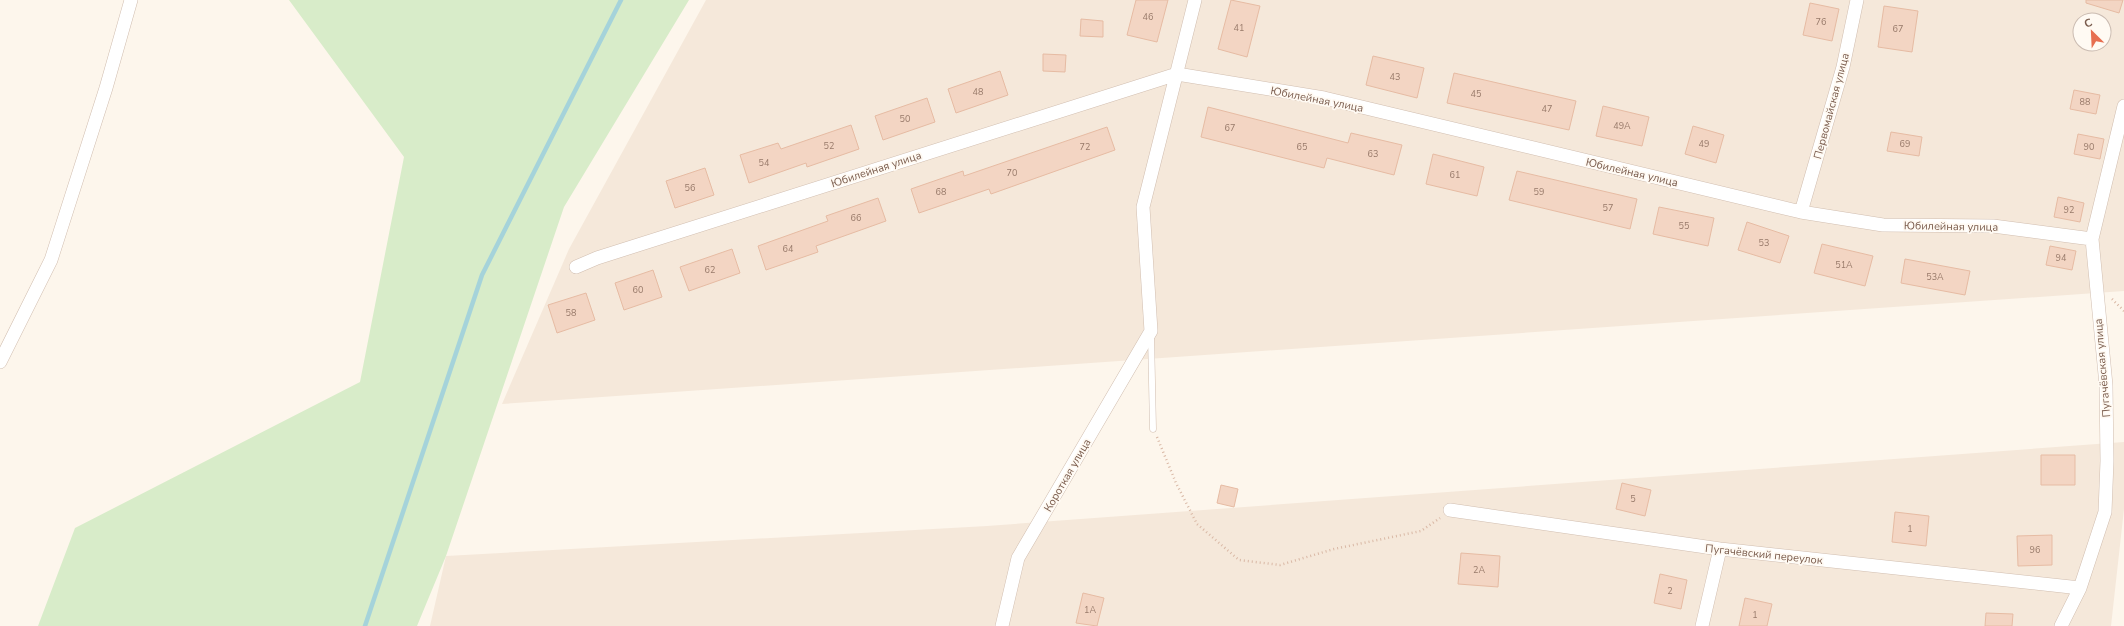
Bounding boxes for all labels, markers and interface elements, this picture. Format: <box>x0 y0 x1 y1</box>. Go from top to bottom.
house number: 46 <box>1143 11 1153 23</box>
north arrow <box>2072 12 2112 52</box>
text: С <box>2082 15 2095 32</box>
house number: 76 <box>1816 16 1826 28</box>
house number: 41 <box>1234 22 1244 34</box>
house number: 67 <box>1893 23 1903 35</box>
street label: Первомайская улица <box>1810 51 1853 161</box>
house number: 43 <box>1390 71 1400 83</box>
street label: Юбилейная улица <box>1269 83 1365 116</box>
house number: 48 <box>973 86 983 98</box>
house number: 45 <box>1471 88 1481 100</box>
house number: 88 <box>2080 96 2090 108</box>
house number: 47 <box>1542 103 1552 115</box>
house number: 50 <box>900 113 910 125</box>
house number: 49А <box>1613 120 1631 132</box>
house number: 67 <box>1225 122 1235 134</box>
house number: 49 <box>1699 138 1709 150</box>
house number: 69 <box>1900 138 1910 150</box>
house number: 52 <box>824 140 834 152</box>
house number: 72 <box>1080 141 1090 153</box>
house number: 65 <box>1297 141 1307 153</box>
house number: 90 <box>2084 141 2094 153</box>
street label: Юбилейная улица <box>829 148 923 191</box>
house number: 63 <box>1368 148 1378 160</box>
street label: Юбилейная улица <box>1584 155 1680 190</box>
house number: 54 <box>759 157 770 169</box>
house number: 70 <box>1007 167 1017 179</box>
house number: 61 <box>1450 169 1460 181</box>
house number: 56 <box>685 182 695 194</box>
house number: 68 <box>936 186 946 198</box>
house number: 59 <box>1534 186 1544 198</box>
house number: 57 <box>1603 202 1613 214</box>
house number: 92 <box>2064 204 2074 216</box>
house number: 66 <box>851 212 861 224</box>
street label: Юбилейная улица <box>1904 218 1998 235</box>
house number: 55 <box>1679 220 1689 232</box>
house number: 53 <box>1759 237 1769 249</box>
house number: 64 <box>783 243 794 255</box>
house number: 94 <box>2056 252 2067 264</box>
house number: 51А <box>1835 259 1853 271</box>
house number: 62 <box>705 264 715 276</box>
house number: 53А <box>1926 271 1944 283</box>
house number: 60 <box>633 284 643 296</box>
house number: 58 <box>566 307 576 319</box>
street label: Пугачёвская улица <box>2091 318 2114 418</box>
street label: Короткая улица <box>1040 436 1094 515</box>
house number: 5 <box>1630 493 1636 505</box>
house number: 1 <box>1907 523 1913 535</box>
street label: Пугачёвский переулок <box>1704 541 1824 568</box>
house number: 96 <box>2030 544 2040 556</box>
house number: 2А <box>1473 564 1485 576</box>
house number: 2 <box>1667 585 1673 597</box>
house number: 1А <box>1084 604 1096 616</box>
house number: 1 <box>1752 609 1758 621</box>

